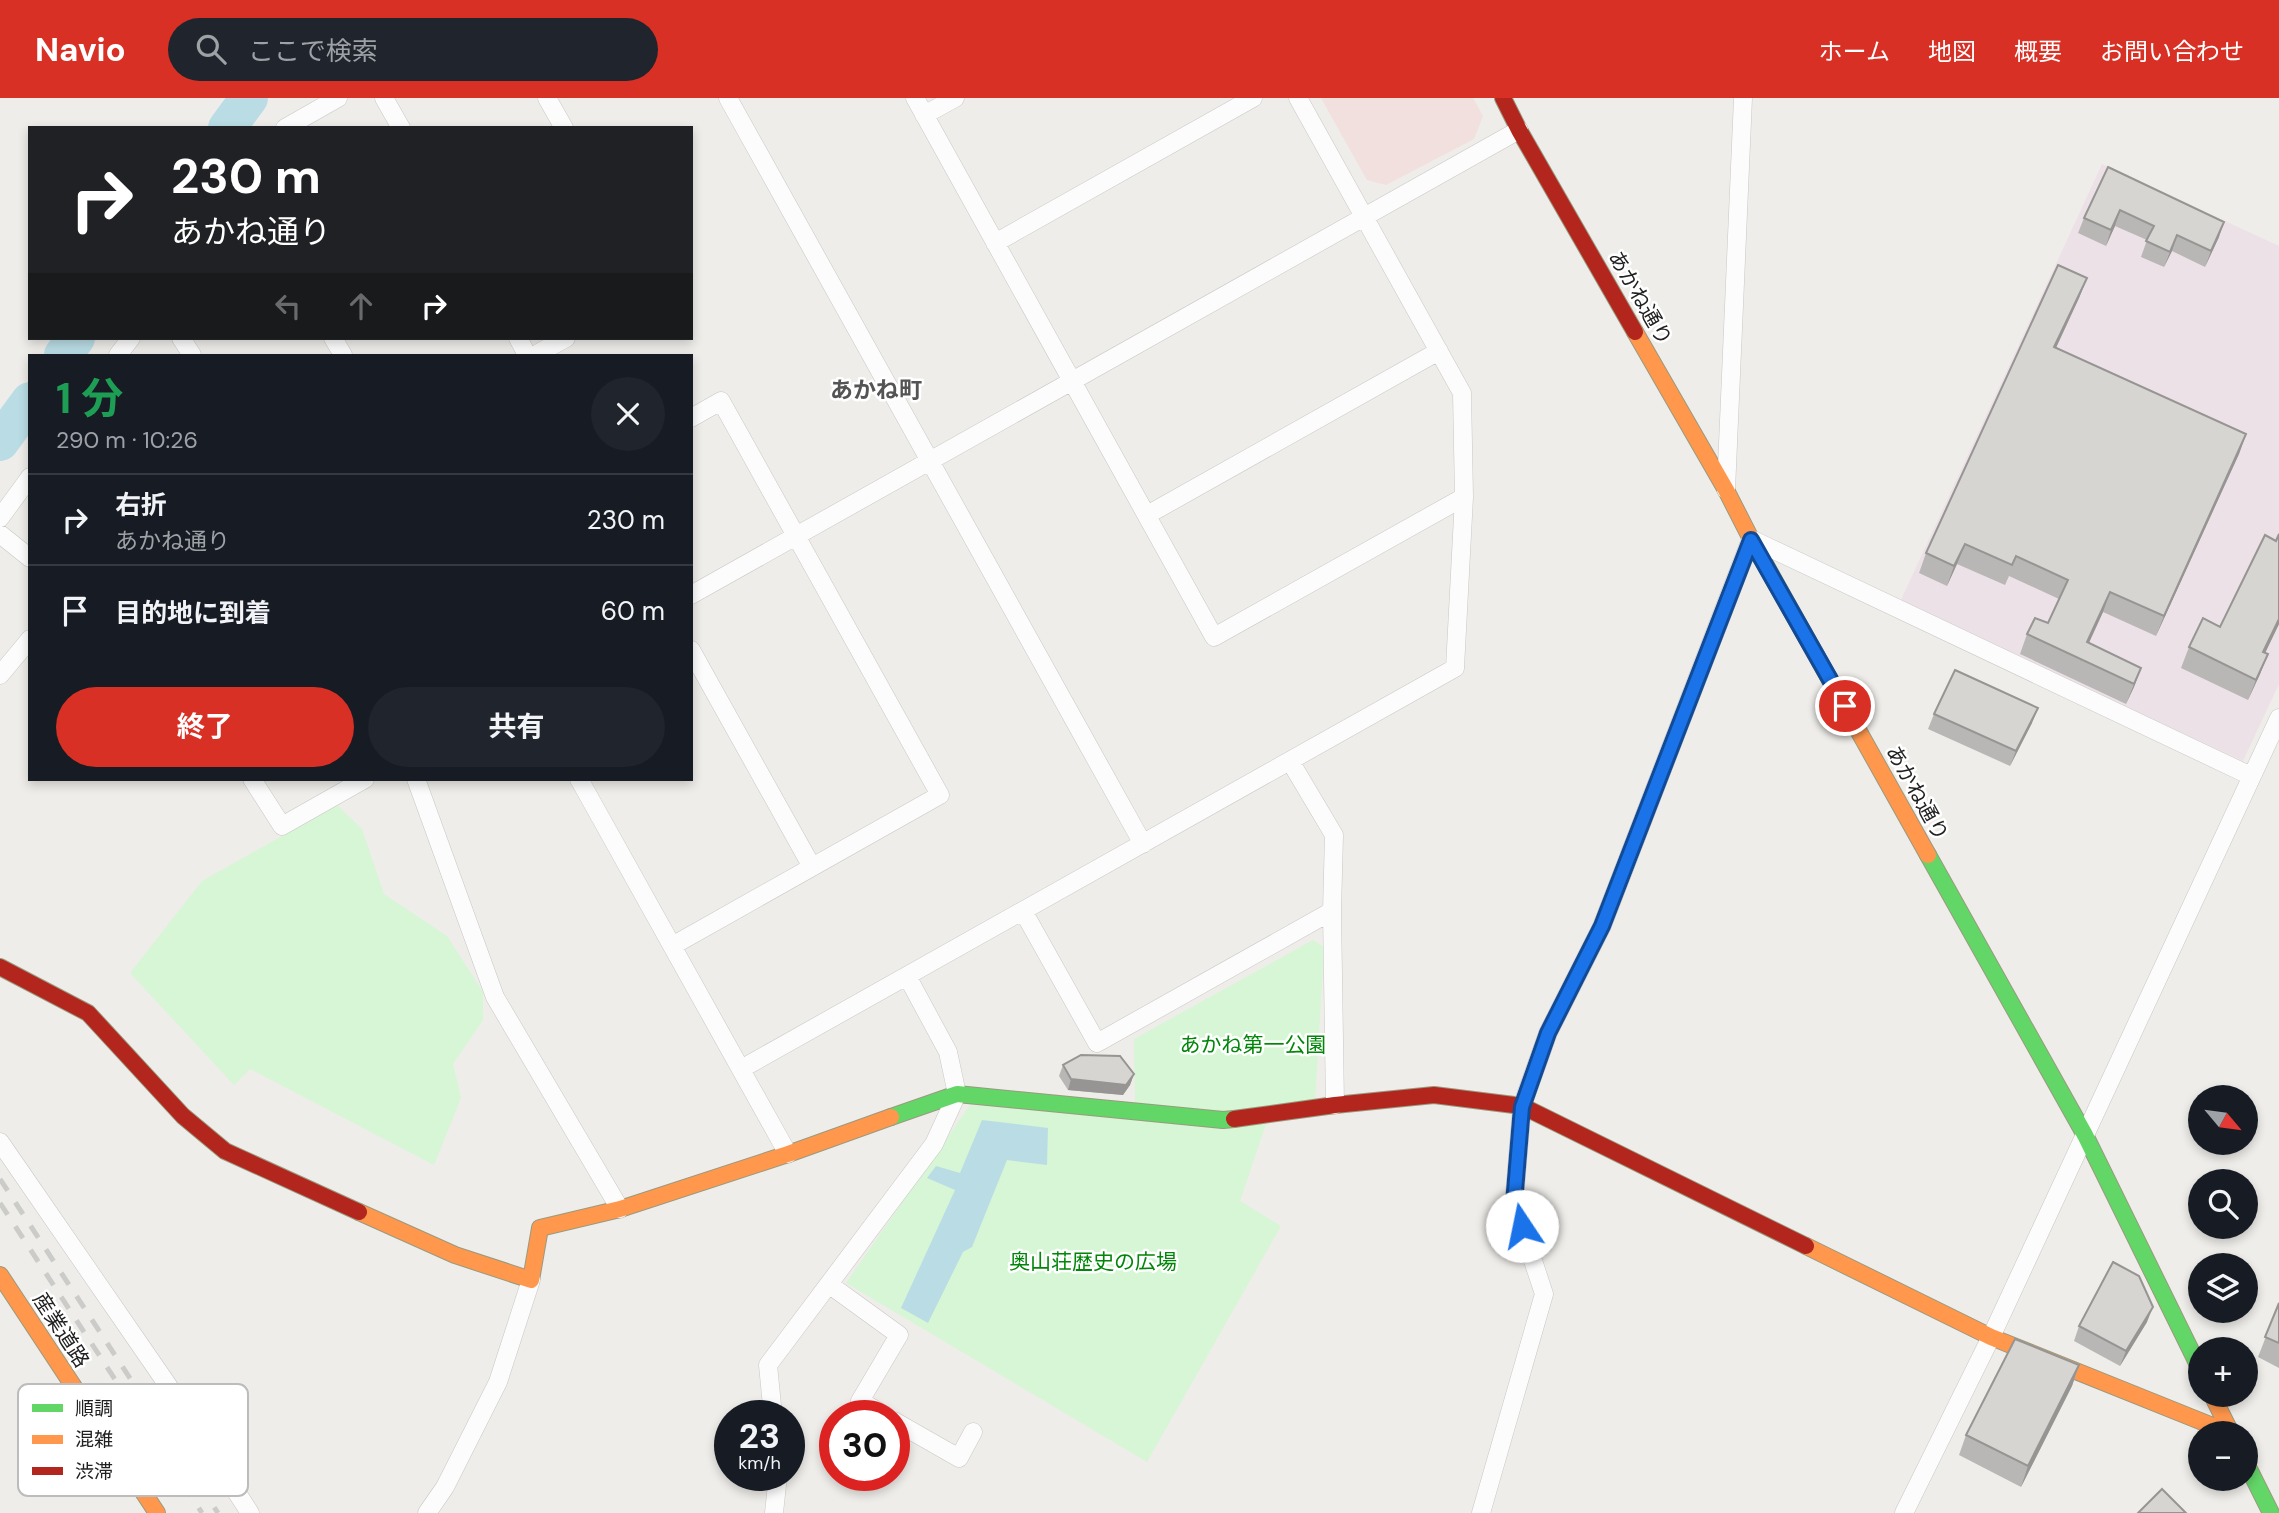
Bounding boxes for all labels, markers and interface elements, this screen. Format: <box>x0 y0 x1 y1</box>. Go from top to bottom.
search box <box>168 18 658 81</box>
text: Navio <box>35 28 126 71</box>
icon: search <box>192 30 230 68</box>
text: ここで検索 <box>248 34 378 68</box>
text: ホーム <box>1819 36 1890 67</box>
text: 地図 <box>1928 36 1976 67</box>
text: 概要 <box>2014 36 2062 67</box>
text: お問い合わせ <box>2100 36 2244 67</box>
text: 230 m <box>171 144 321 208</box>
icon: right <box>56 154 147 245</box>
text: あかね通り <box>171 211 331 253</box>
street label: あかね通り <box>1602 246 1678 350</box>
icon: left <box>269 287 307 325</box>
icon: ahead <box>342 287 380 325</box>
icon: right <box>415 287 453 325</box>
text: 1 分 <box>56 371 123 426</box>
district label: あかね町 <box>830 375 922 405</box>
button: close <box>591 377 665 451</box>
text: 290 m · 10:26 <box>56 425 198 455</box>
text: 右折 <box>115 488 167 522</box>
icon: right <box>56 501 94 539</box>
text: 230 m <box>587 503 665 537</box>
text: あかね通り <box>115 526 230 556</box>
icon: arrive <box>56 592 94 630</box>
text: 60 m <box>601 594 665 628</box>
text: 目的地に到着 <box>115 596 271 630</box>
pin <box>1815 676 1875 736</box>
button: 終了 <box>56 687 354 767</box>
button: 共有 <box>368 687 665 767</box>
icon: arrive <box>1826 687 1864 725</box>
street label: あかね通り <box>1879 740 1955 846</box>
park label: あかね第一公園 <box>1180 1031 1327 1059</box>
north arrow <box>2188 1085 2258 1155</box>
map controls <box>2188 1085 2258 1491</box>
button: search <box>2188 1169 2258 1239</box>
position arrow <box>1485 1189 1559 1263</box>
park label: 奥山荘歴史の広場 <box>1009 1248 1177 1276</box>
button: layers <box>2188 1253 2258 1323</box>
street label: 産業道路 <box>26 1287 96 1373</box>
button: + <box>2188 1337 2258 1407</box>
legend <box>18 1384 248 1496</box>
text: 順調 <box>75 1396 113 1421</box>
speed limit sign: 30 <box>819 1400 910 1491</box>
text: 23 <box>739 1413 780 1459</box>
button: − <box>2188 1421 2258 1491</box>
text: 混雑 <box>75 1427 113 1452</box>
text: km/h <box>738 1451 781 1475</box>
text: 渋滞 <box>75 1459 113 1484</box>

